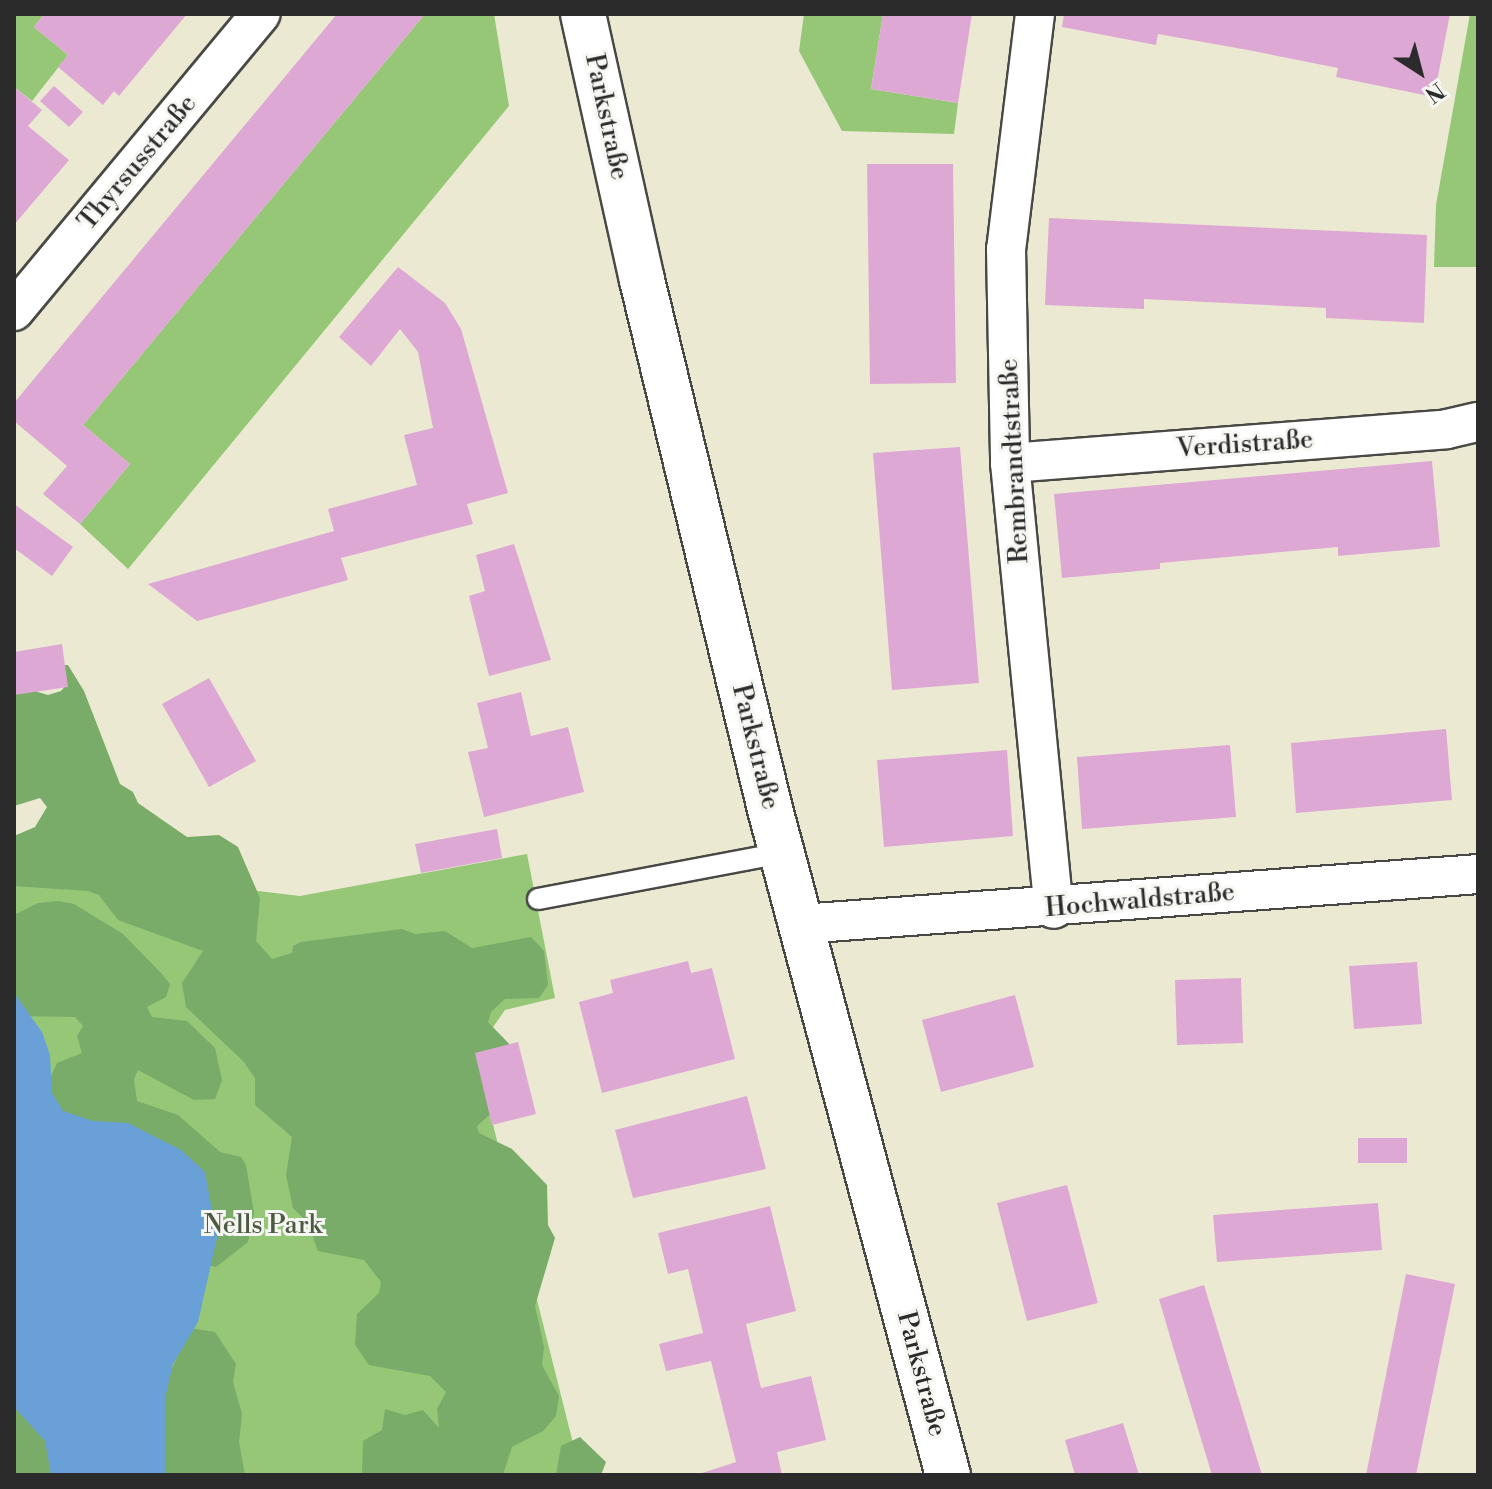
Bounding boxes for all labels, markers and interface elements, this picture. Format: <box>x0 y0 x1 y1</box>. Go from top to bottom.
north arrow <box>1380 32 1460 112</box>
street label: Parkstraße <box>577 51 635 183</box>
text: N <box>1419 76 1449 108</box>
street label: Thyrsusstraße <box>72 89 204 237</box>
street label: Rembrandtstraße <box>994 358 1036 564</box>
street label: Verdistraße <box>1176 425 1314 465</box>
street label: Parkstraße <box>724 681 786 813</box>
street label: Hochwaldstraße <box>1044 877 1236 925</box>
park label: Nells Park <box>204 1210 322 1242</box>
street label: Parkstraße <box>889 1308 953 1440</box>

